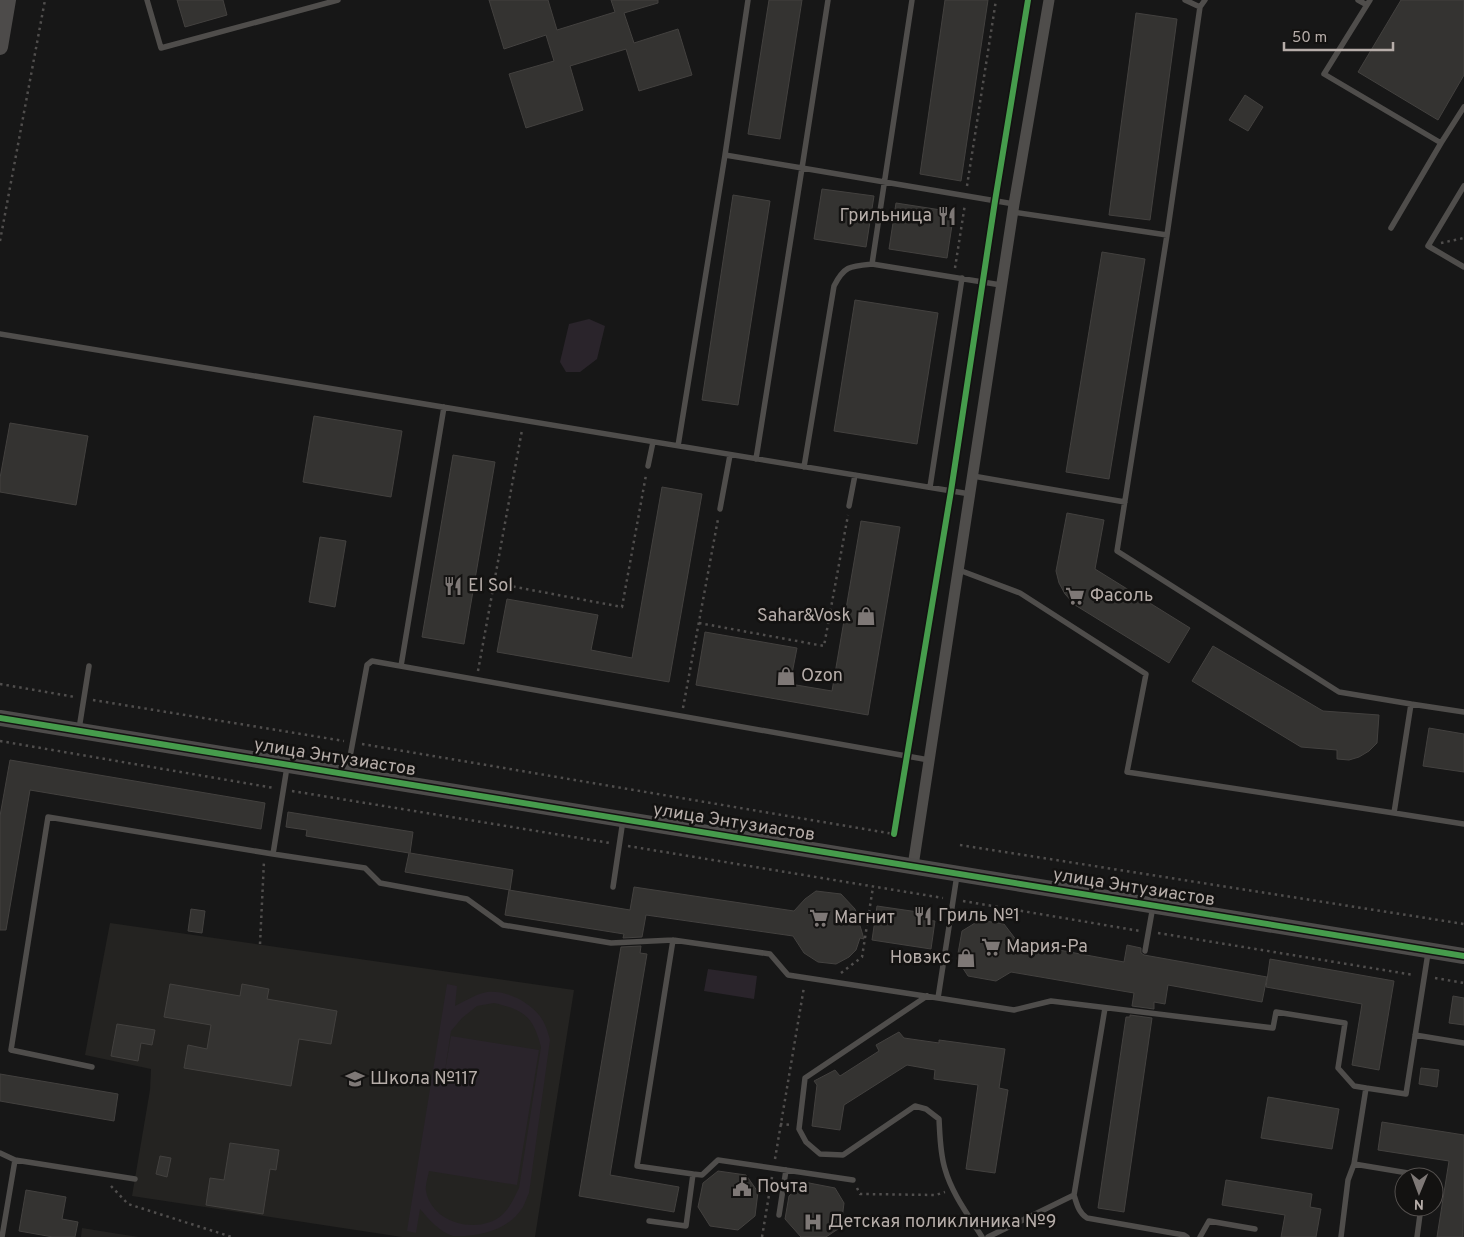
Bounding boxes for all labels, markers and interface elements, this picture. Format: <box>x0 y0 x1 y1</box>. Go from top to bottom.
scale bar <box>1284 20 1393 52</box>
text: 50 m <box>1292 29 1327 48</box>
place label: Грильница <box>840 205 932 228</box>
restaurant icon: Грильница <box>936 205 958 227</box>
restaurant icon: El Sol <box>442 575 464 597</box>
place label: El Sol <box>468 575 513 598</box>
supermarket icon: Фасоль <box>1064 585 1086 607</box>
place label: Фасоль <box>1090 585 1153 608</box>
place label: Sahar&Vosk <box>757 605 851 628</box>
shop icon: Sahar&Vosk <box>855 605 877 627</box>
shop icon: Ozon <box>775 665 797 687</box>
place label: Ozon <box>801 665 843 688</box>
street label: улица Энтузиастов <box>252 734 418 782</box>
street label: улица Энтузиастов <box>651 799 817 847</box>
street label: улица Энтузиастов <box>1051 864 1217 912</box>
restaurant icon: Гриль №1 <box>912 905 934 927</box>
place label: Гриль №1 <box>938 905 1020 928</box>
supermarket icon: Магнит <box>808 907 830 929</box>
place label: Магнит <box>834 907 895 930</box>
supermarket icon: Мария-Ра <box>980 936 1002 958</box>
place label: Мария-Ра <box>1006 936 1088 959</box>
place label: Новэкс <box>890 947 951 970</box>
shop icon: Новэкс <box>955 947 977 969</box>
school or university icon: Школа №117 <box>344 1068 366 1090</box>
place label: Школа №117 <box>370 1068 478 1091</box>
north arrow <box>1394 1167 1444 1217</box>
public building icon: Почта <box>731 1176 753 1198</box>
place label: Почта <box>757 1176 808 1199</box>
text: N <box>1414 1195 1424 1212</box>
hospital icon: Детская поликлиника №9 <box>802 1211 824 1233</box>
place label: Детская поликлиника №9 <box>828 1211 1056 1234</box>

